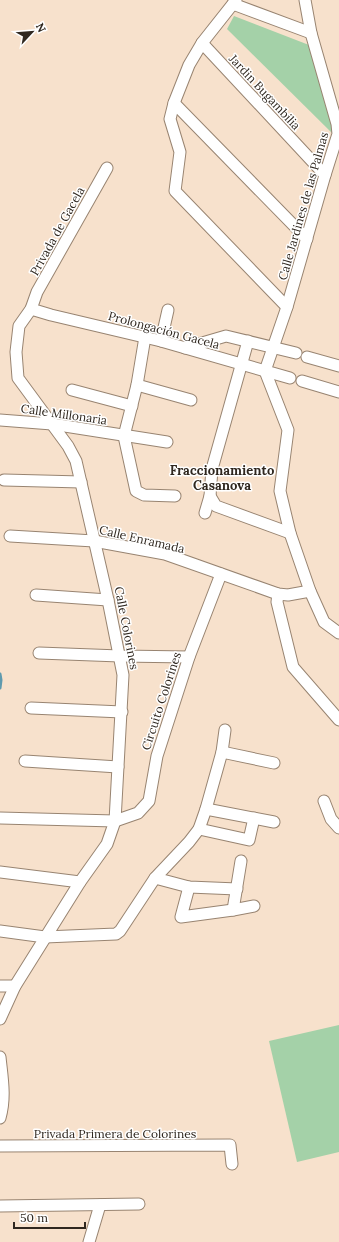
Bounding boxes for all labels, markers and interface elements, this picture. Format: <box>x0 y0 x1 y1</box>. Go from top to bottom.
north arrow <box>12 12 52 52</box>
text: N <box>33 21 49 35</box>
street label: Jardin Bugambilia <box>225 50 304 133</box>
street label: Calle Jardines de las Palmas <box>275 130 331 282</box>
street label: Privada de Gacela <box>26 184 88 278</box>
street label: Prolongación Gacela <box>107 308 221 352</box>
street label: Calle Millonaria <box>20 401 108 427</box>
district label: Fraccionamiento Casanova <box>170 462 274 494</box>
street label: Calle Enramada <box>98 522 186 556</box>
street label: Calle Colorines <box>112 585 142 671</box>
street label: Circuito Colorines <box>138 650 184 752</box>
street label: Privada Primera de Colorines <box>34 1126 197 1141</box>
scale bar <box>14 1204 85 1230</box>
text: 50 m <box>20 1210 48 1225</box>

